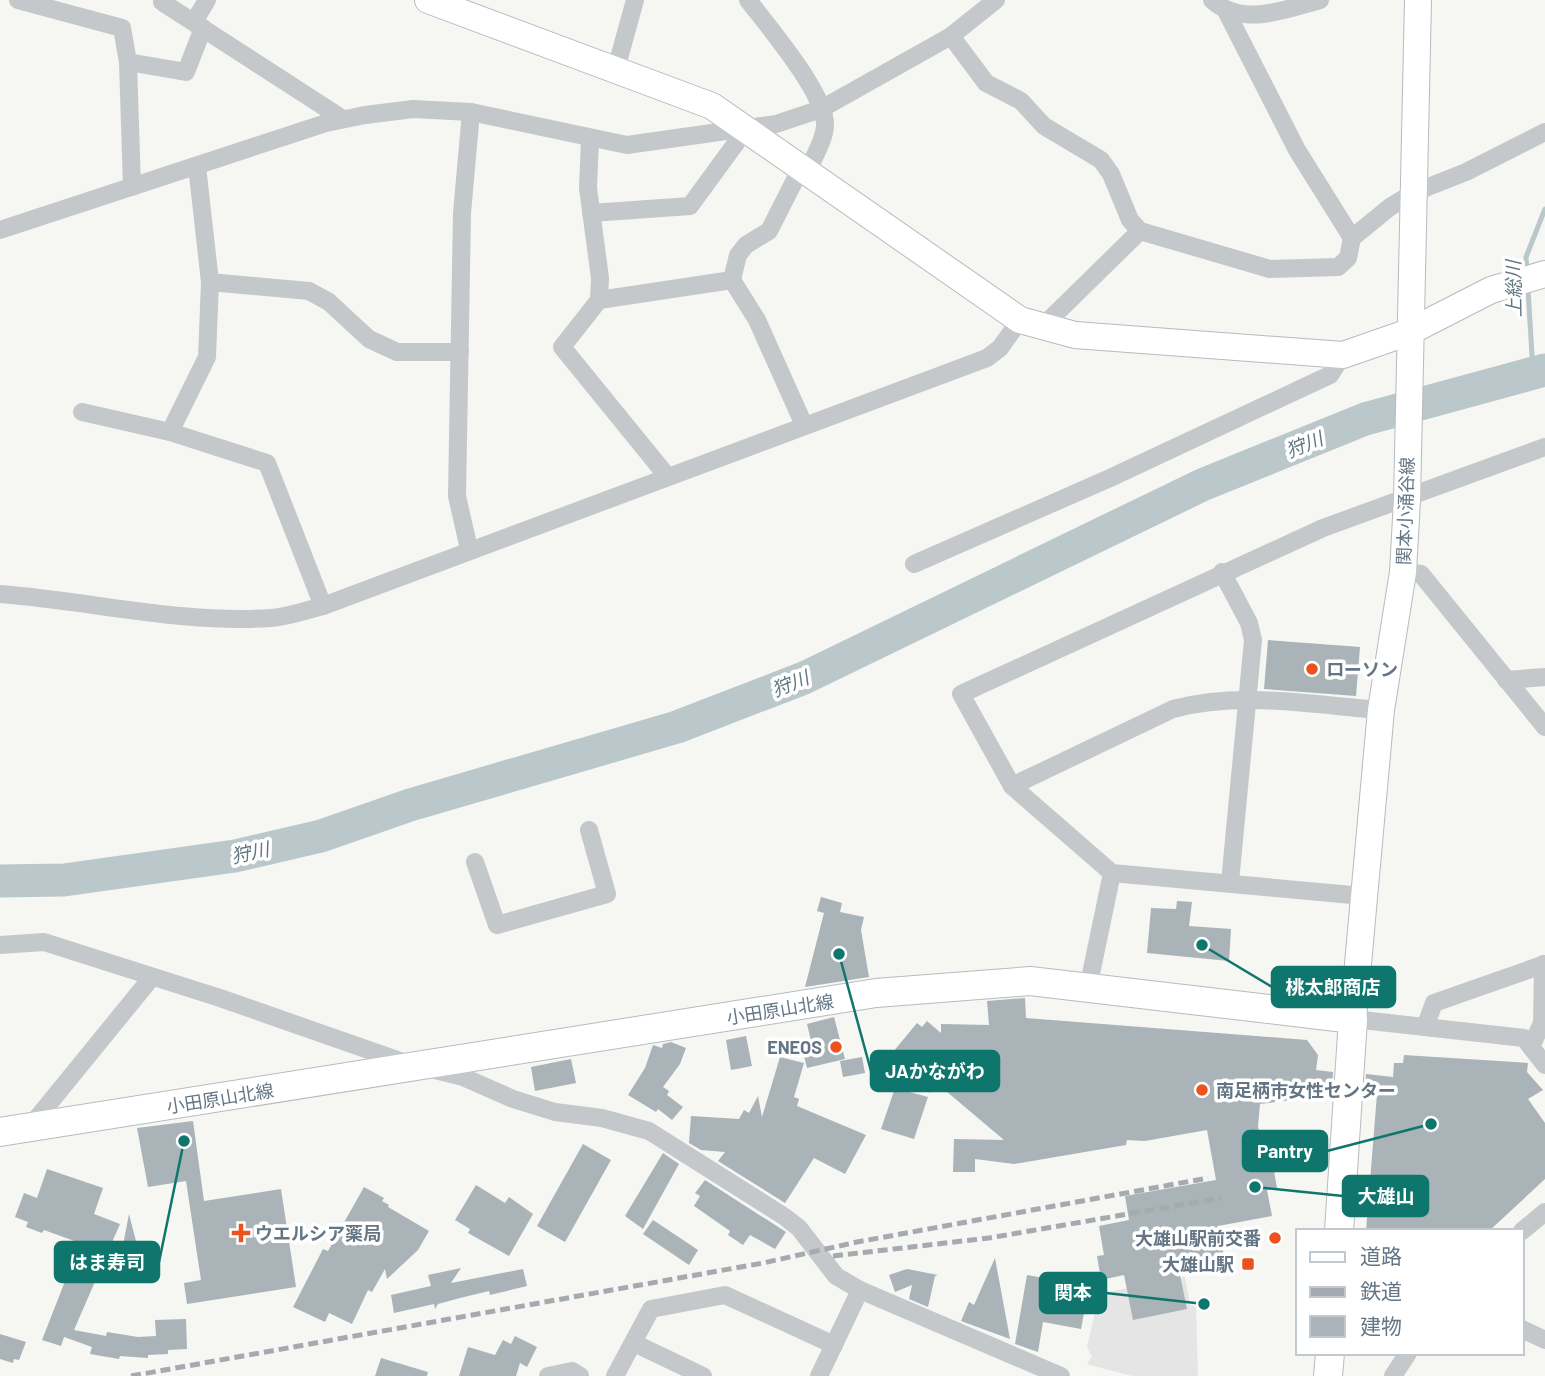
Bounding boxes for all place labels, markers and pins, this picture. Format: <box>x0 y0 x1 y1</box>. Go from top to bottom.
place label: ローソン <box>1326 658 1398 680</box>
marker: ローソン <box>1304 661 1320 677</box>
callout: 桃太郎商店 <box>1272 967 1395 1007</box>
place label: ENEOS <box>767 1036 822 1058</box>
marker: ENEOS <box>828 1039 844 1055</box>
callout: JAかながわ <box>871 1051 999 1091</box>
place label: 南足柄市女性センター <box>1216 1079 1396 1101</box>
marker: 南足柄市女性センター <box>1194 1082 1210 1098</box>
callout: Pantry <box>1243 1131 1327 1171</box>
callout: 大雄山 <box>1343 1176 1428 1216</box>
place label: ウエルシア薬局 <box>255 1222 381 1244</box>
marker: ウエルシア薬局 <box>233 1225 249 1241</box>
place label: 大雄山駅前交番 <box>1135 1227 1261 1249</box>
marker: 大雄山駅前交番 <box>1267 1230 1283 1246</box>
callout: はま寿司 <box>55 1242 159 1282</box>
place label: 大雄山駅 <box>1162 1253 1234 1275</box>
marker: 大雄山駅 <box>1240 1256 1256 1272</box>
callout: 関本 <box>1040 1273 1106 1313</box>

